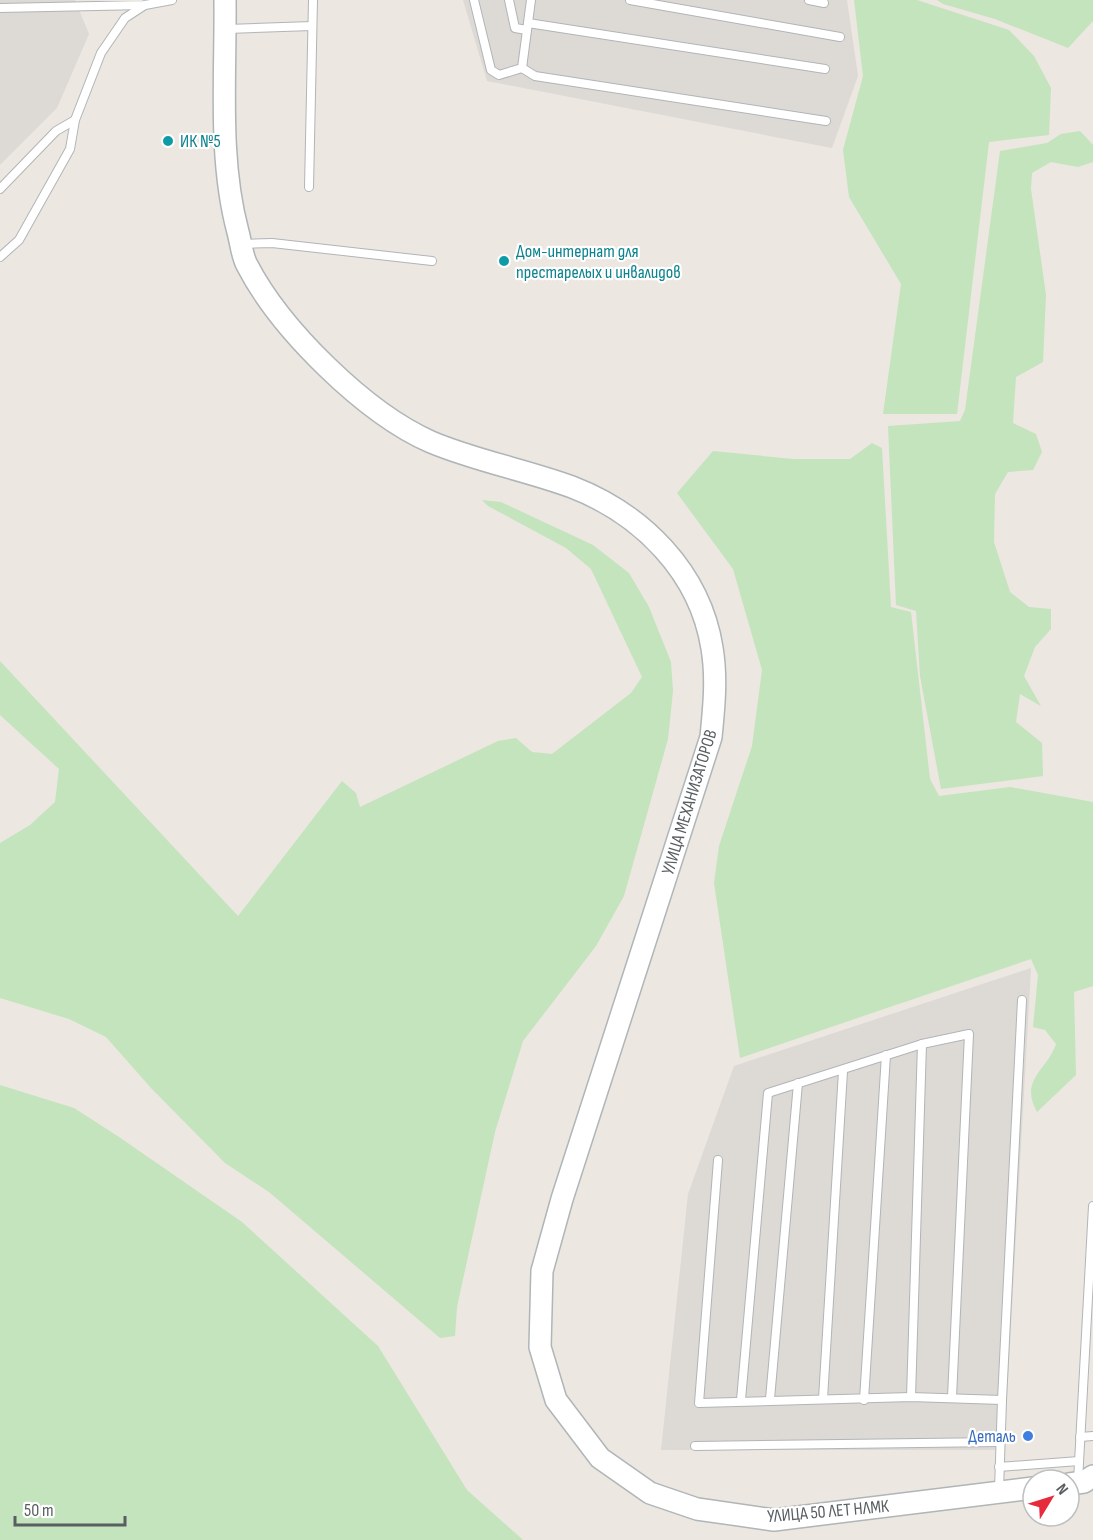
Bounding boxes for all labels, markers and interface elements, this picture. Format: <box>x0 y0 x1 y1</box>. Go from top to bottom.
place label: ИК №5 <box>180 131 221 152</box>
marker: ИК №5 <box>161 134 175 148</box>
place label: Дом-интернат для престарелых и инвалидов <box>516 241 681 283</box>
marker: Дом-интернат для престарелых и инвалидов <box>497 254 511 268</box>
street label: УЛИЦА МЕХАНИЗАТОРОВ <box>657 727 722 877</box>
place label: Деталь <box>968 1426 1016 1447</box>
marker: Деталь <box>1021 1429 1035 1443</box>
north arrow <box>1021 1468 1081 1528</box>
text: N <box>1052 1480 1072 1499</box>
scale bar <box>15 1489 124 1527</box>
street label: УЛИЦА 50 ЛЕТ НЛМК <box>766 1496 891 1527</box>
text: 50 m <box>24 1500 54 1521</box>

